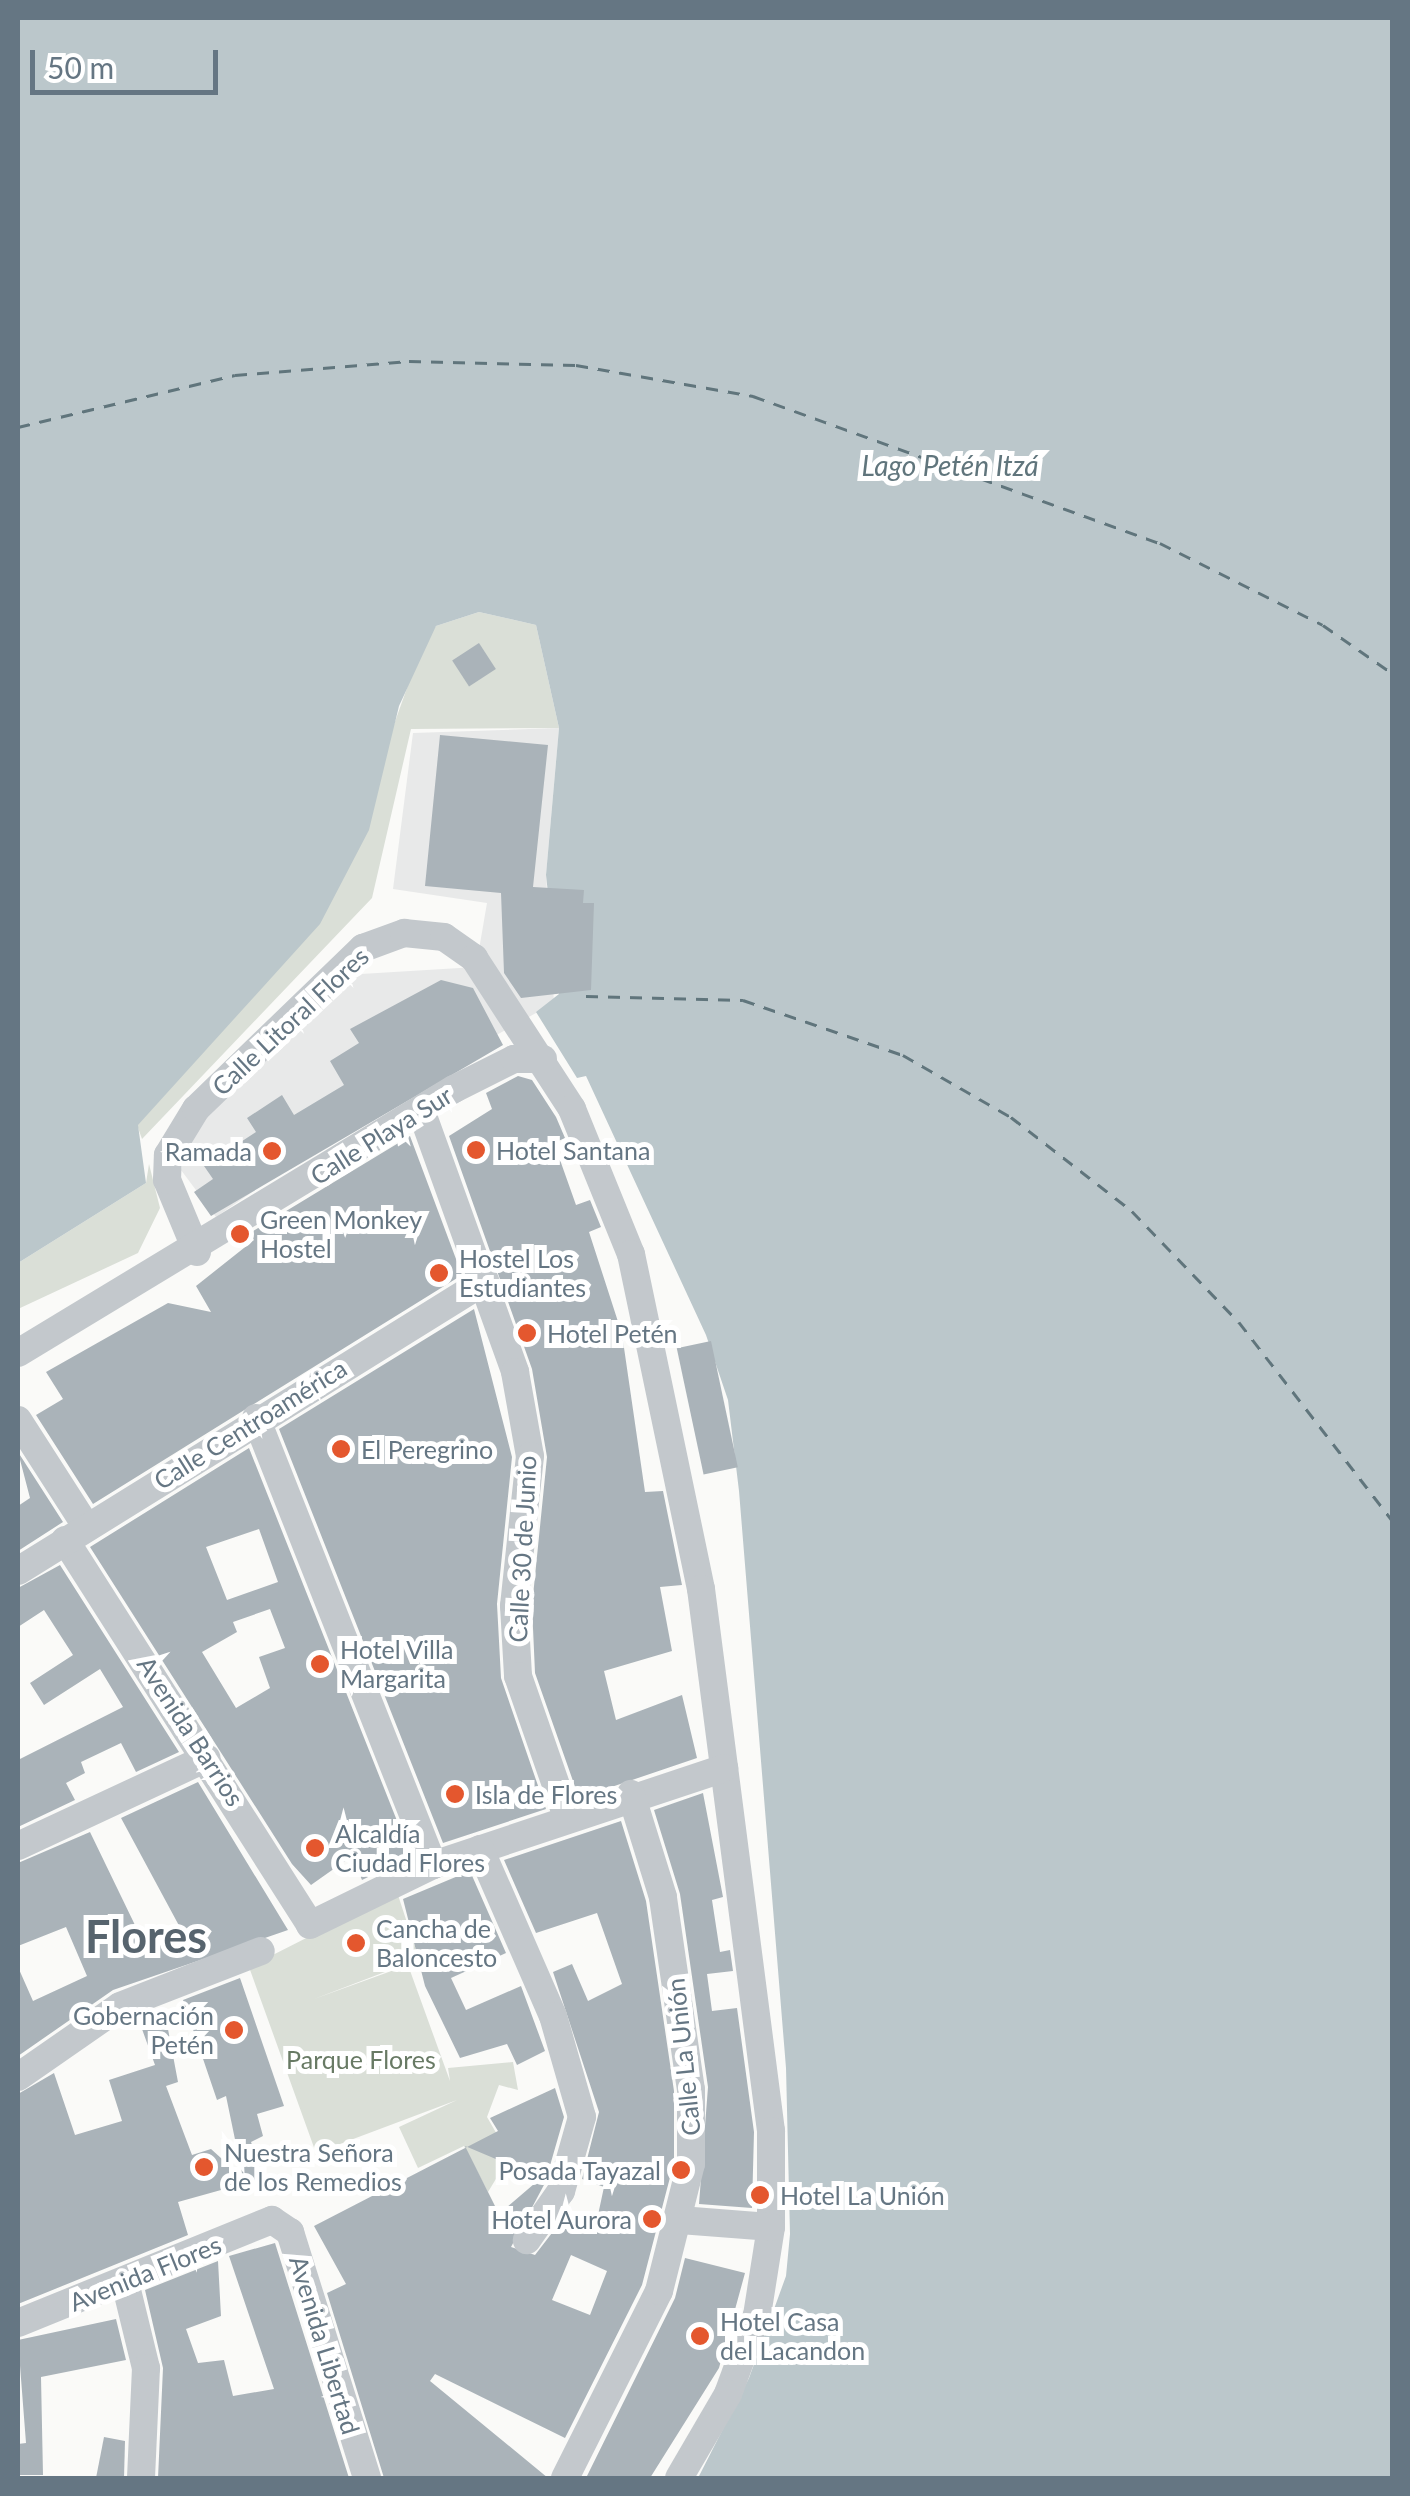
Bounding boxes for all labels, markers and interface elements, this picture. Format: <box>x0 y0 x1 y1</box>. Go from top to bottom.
scale bar <box>35 30 222 92</box>
text: 50 m <box>47 49 114 85</box>
water label: Lago Petén Itzá <box>861 448 1039 482</box>
street label: Calle Litoral Flores <box>206 941 374 1101</box>
street label: Calle Playa Sur <box>305 1080 457 1190</box>
place label: Hotel Santana <box>496 1135 650 1165</box>
place label: Ramada <box>165 1136 252 1166</box>
marker: Hotel Santana <box>465 1139 487 1161</box>
marker: Ramada <box>261 1140 283 1162</box>
place label: Green Monkey Hostel <box>260 1205 422 1264</box>
marker: Green Monkey Hostel <box>229 1223 251 1245</box>
place label: Hostel Los Estudiantes <box>459 1244 586 1303</box>
marker: Hostel Los Estudiantes <box>428 1262 450 1284</box>
place label: Hotel Petén <box>547 1318 678 1348</box>
marker: Hotel Petén <box>516 1322 538 1344</box>
street label: Calle Centroamérica <box>148 1353 352 1495</box>
place label: El Peregrino <box>361 1434 493 1464</box>
marker: El Peregrino <box>330 1438 352 1460</box>
street label: Calle 30 de Junio <box>502 1454 542 1644</box>
place label: Hotel Villa Margarita <box>340 1635 454 1694</box>
street label: Avenida Barrios <box>132 1651 250 1811</box>
marker: Hotel Villa Margarita <box>309 1653 331 1675</box>
place label: Isla de Flores <box>475 1779 617 1809</box>
marker: Isla de Flores <box>444 1783 466 1805</box>
place label: Alcaldía Ciudad Flores <box>335 1819 485 1878</box>
marker: Alcaldía Ciudad Flores <box>304 1837 326 1859</box>
district label: Flores <box>85 1910 207 1964</box>
place label: Cancha de Baloncesto <box>376 1914 497 1973</box>
marker: Cancha de Baloncesto <box>345 1932 367 1954</box>
street label: Calle La Unión <box>660 1977 706 2137</box>
place label: Gobernación Petén <box>73 2001 214 2060</box>
marker: Gobernación Petén <box>223 2019 245 2041</box>
park label: Parque Flores <box>286 2044 436 2074</box>
place label: Nuestra Señora de los Remedios <box>224 2138 402 2197</box>
place label: Posada Tayazal <box>498 2155 661 2185</box>
marker: Nuestra Señora de los Remedios <box>193 2156 215 2178</box>
marker: Posada Tayazal <box>670 2159 692 2181</box>
place label: Hotel La Unión <box>780 2180 945 2210</box>
marker: Hotel La Unión <box>749 2184 771 2206</box>
place label: Hotel Aurora <box>490 2204 632 2234</box>
marker: Hotel Aurora <box>641 2208 663 2230</box>
street label: Avenida Flores <box>65 2229 225 2317</box>
street label: Avenida Libertad <box>284 2252 366 2438</box>
place label: Hotel Casa del Lacandon <box>720 2307 865 2366</box>
marker: Hotel Casa del Lacandon <box>689 2325 711 2347</box>

